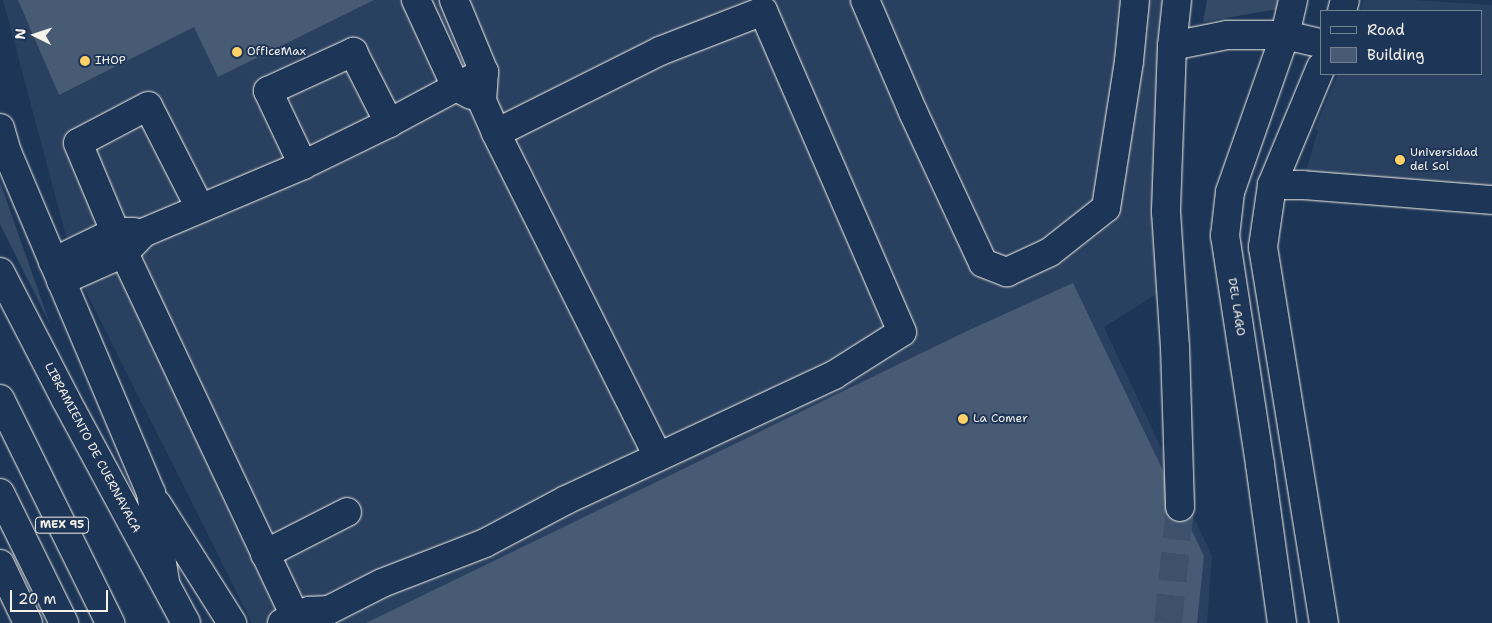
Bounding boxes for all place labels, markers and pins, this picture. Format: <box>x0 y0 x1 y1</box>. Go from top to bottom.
place label: OfficeMax <box>247 45 306 59</box>
marker: OfficeMax <box>231 46 243 58</box>
place label: IHOP <box>95 54 126 68</box>
marker: IHOP <box>79 55 91 67</box>
place label: Universidad del Sol <box>1410 146 1478 174</box>
marker: Universidad del Sol <box>1394 154 1406 166</box>
place label: La Comer <box>973 412 1028 426</box>
marker: La Comer <box>957 413 969 425</box>

